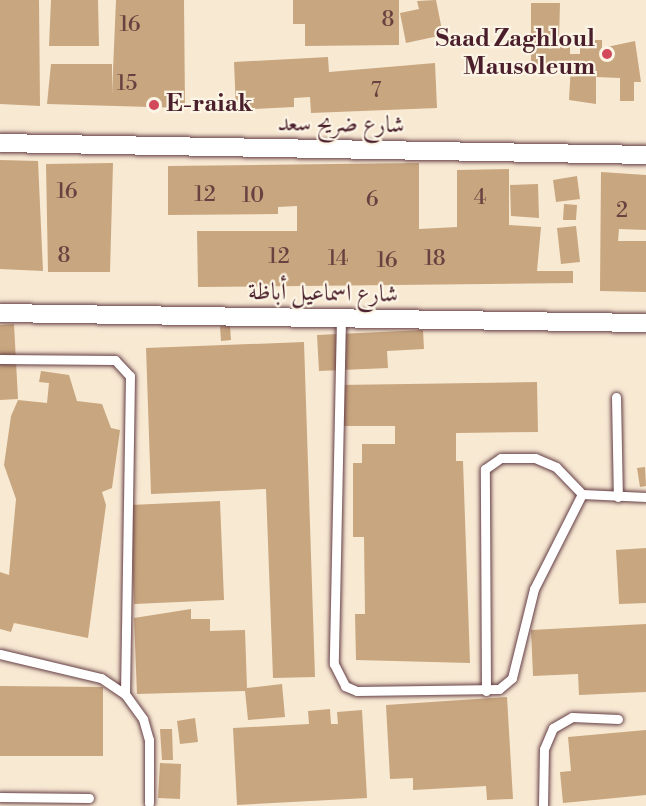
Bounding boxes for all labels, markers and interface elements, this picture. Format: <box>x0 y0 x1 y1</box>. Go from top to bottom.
house number: 8 <box>382 7 394 33</box>
house number: 16 <box>119 12 141 38</box>
place label: Saad Zaghloul Mausoleum <box>435 26 595 82</box>
marker: Saad Zaghloul Mausoleum <box>600 47 614 61</box>
house number: 15 <box>117 71 137 97</box>
house number: 7 <box>371 78 381 104</box>
place label: E-raiak <box>166 91 253 119</box>
marker: E-raiak <box>147 98 161 112</box>
street label: شارع ضريح سعد <box>277 109 405 141</box>
house number: 16 <box>56 179 78 205</box>
house number: 12 <box>194 182 216 208</box>
house number: 10 <box>242 183 264 209</box>
house number: 4 <box>474 185 486 211</box>
house number: 6 <box>366 187 378 213</box>
house number: 2 <box>616 198 628 224</box>
house number: 8 <box>58 243 70 269</box>
house number: 12 <box>268 244 290 270</box>
house number: 14 <box>328 246 348 272</box>
house number: 18 <box>424 246 446 272</box>
house number: 16 <box>376 248 398 274</box>
street label: شارع اسماعيل أباظة <box>248 278 398 310</box>

